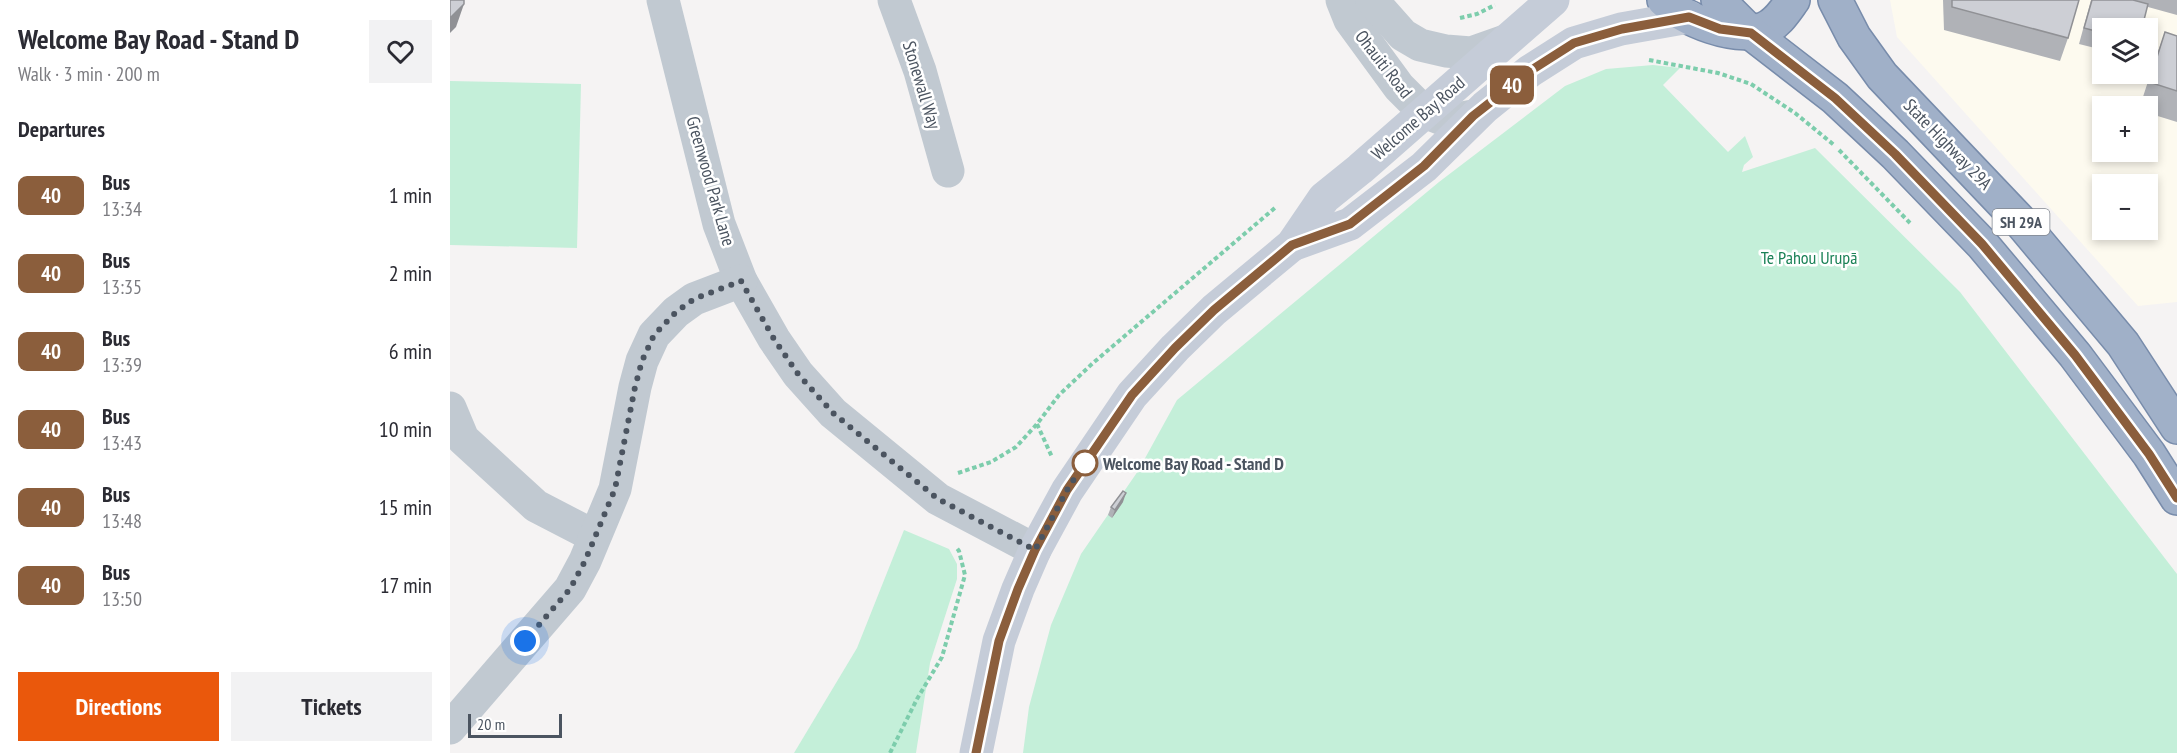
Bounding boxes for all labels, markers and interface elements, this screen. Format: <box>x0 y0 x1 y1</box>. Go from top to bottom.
map controls <box>2092 18 2158 240</box>
button: layers <box>2092 18 2158 84</box>
text: Welcome Bay Road - Stand D <box>18 20 299 57</box>
button: heart <box>369 20 432 83</box>
street label: Ohauiti Road <box>1350 25 1418 103</box>
street label: Stonewall Way <box>898 38 946 132</box>
text: Walk · 3 min · 200 m <box>18 61 160 87</box>
line badge: 40 <box>1485 66 1539 104</box>
street label: Welcome Bay Road <box>1367 71 1469 165</box>
text: 40 <box>1502 72 1522 99</box>
street label: State Highway 29A <box>1899 94 1998 195</box>
button: + <box>2092 96 2158 162</box>
street label: Greenwood Park Lane <box>681 113 741 249</box>
text: Departures <box>18 115 105 143</box>
text: Bus <box>102 168 130 196</box>
button: − <box>2092 174 2158 240</box>
text: 1 min <box>389 181 432 209</box>
text: 40 <box>41 182 61 209</box>
text: 13:34 <box>102 196 142 222</box>
road number: SH 29A <box>1992 209 2050 235</box>
text: Bus <box>102 246 130 274</box>
park label: Te Pahou Urupā <box>1761 246 1857 269</box>
text: 2 min <box>389 259 432 287</box>
text: 40 <box>41 260 61 287</box>
text: 13:35 <box>102 274 142 300</box>
text: Bus <box>102 324 130 352</box>
text: 6 min <box>389 337 432 365</box>
text: 40 <box>41 338 61 365</box>
text: 13:39 <box>102 352 142 378</box>
text: Bus <box>102 402 130 430</box>
text: 10 min <box>379 415 432 443</box>
text: 40 <box>41 416 61 443</box>
text: 13:43 <box>102 430 142 456</box>
marker: Welcome Bay Road - Stand D <box>1072 450 1098 476</box>
place label: Welcome Bay Road - Stand D <box>1102 452 1284 475</box>
text: Bus <box>102 480 130 508</box>
text: 15 min <box>379 493 432 521</box>
text: 40 <box>41 494 61 521</box>
text: 13:48 <box>102 508 142 534</box>
text: Bus <box>102 558 130 586</box>
text: 17 min <box>380 571 432 599</box>
text: 40 <box>41 572 61 599</box>
text: 13:50 <box>102 586 142 612</box>
your location <box>510 626 540 656</box>
button: Directions <box>18 672 219 741</box>
button: Tickets <box>231 672 432 741</box>
scale bar <box>468 711 562 738</box>
text: 20 m <box>477 714 505 734</box>

